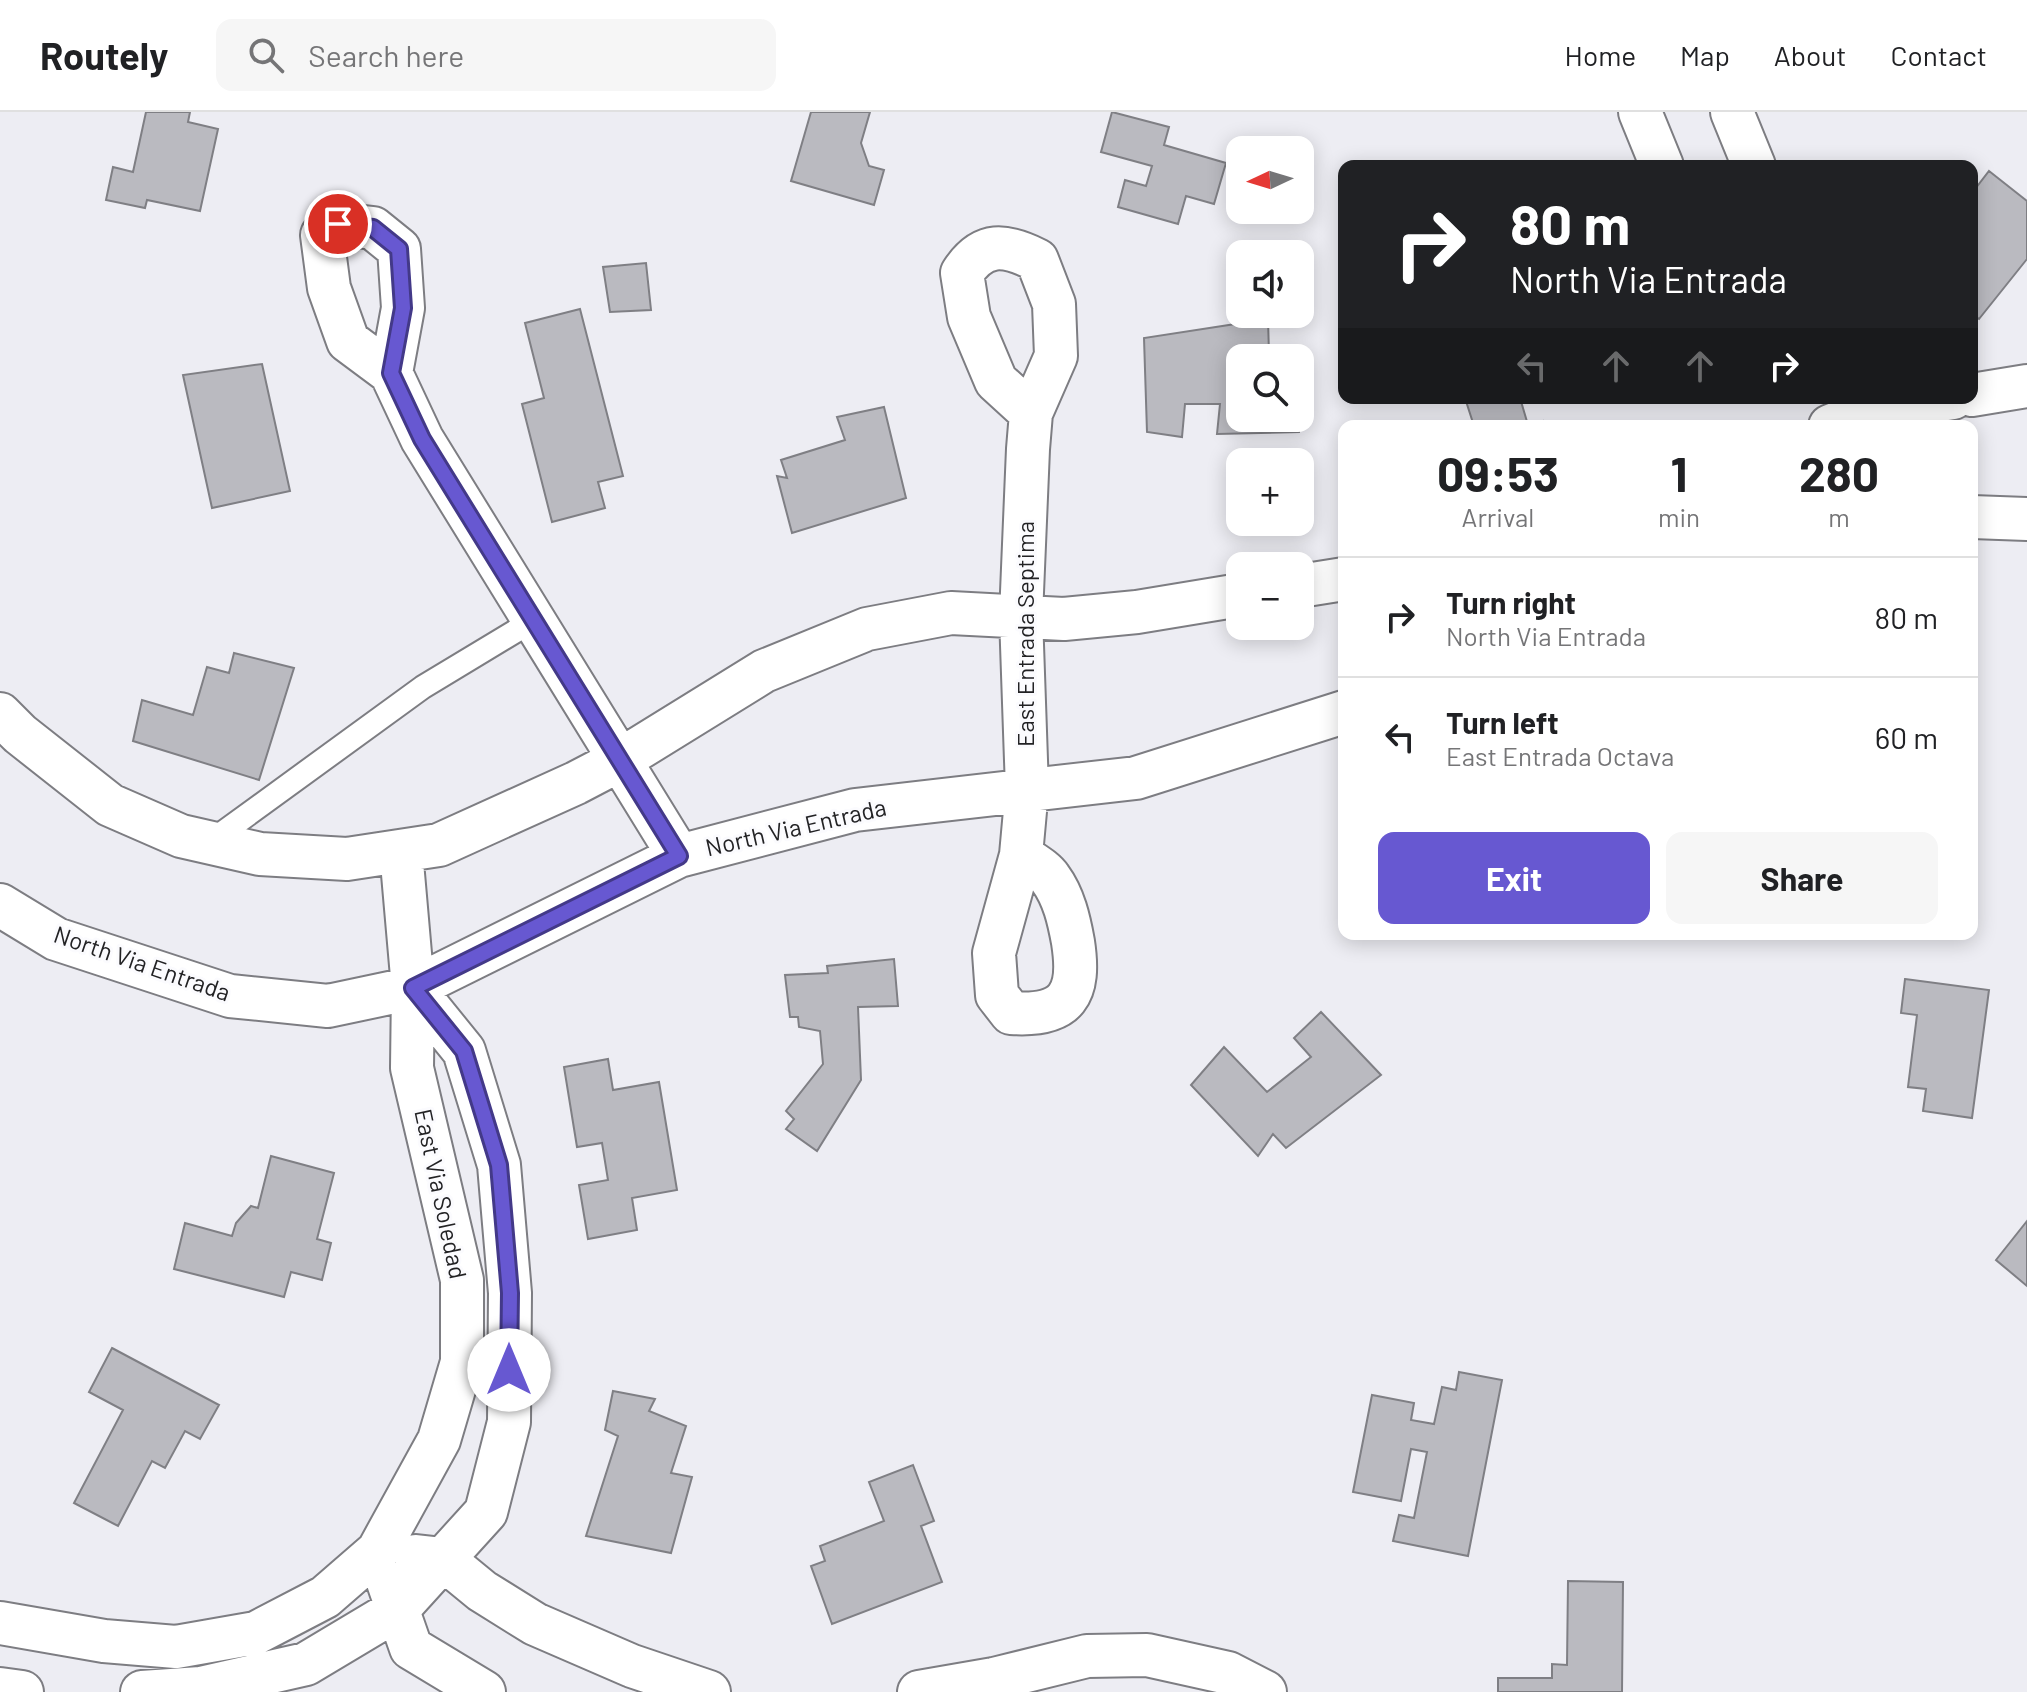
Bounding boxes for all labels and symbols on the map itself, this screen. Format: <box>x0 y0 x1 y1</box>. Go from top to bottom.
north arrow <box>1226 136 1314 224</box>
pin <box>304 190 372 258</box>
street label: East Entrada Septima <box>1010 521 1039 747</box>
street label: North Via Entrada <box>702 792 889 861</box>
street label: North Via Entrada <box>50 919 235 1006</box>
street label: East Via Soledad <box>409 1106 474 1281</box>
position arrow <box>467 1328 551 1412</box>

